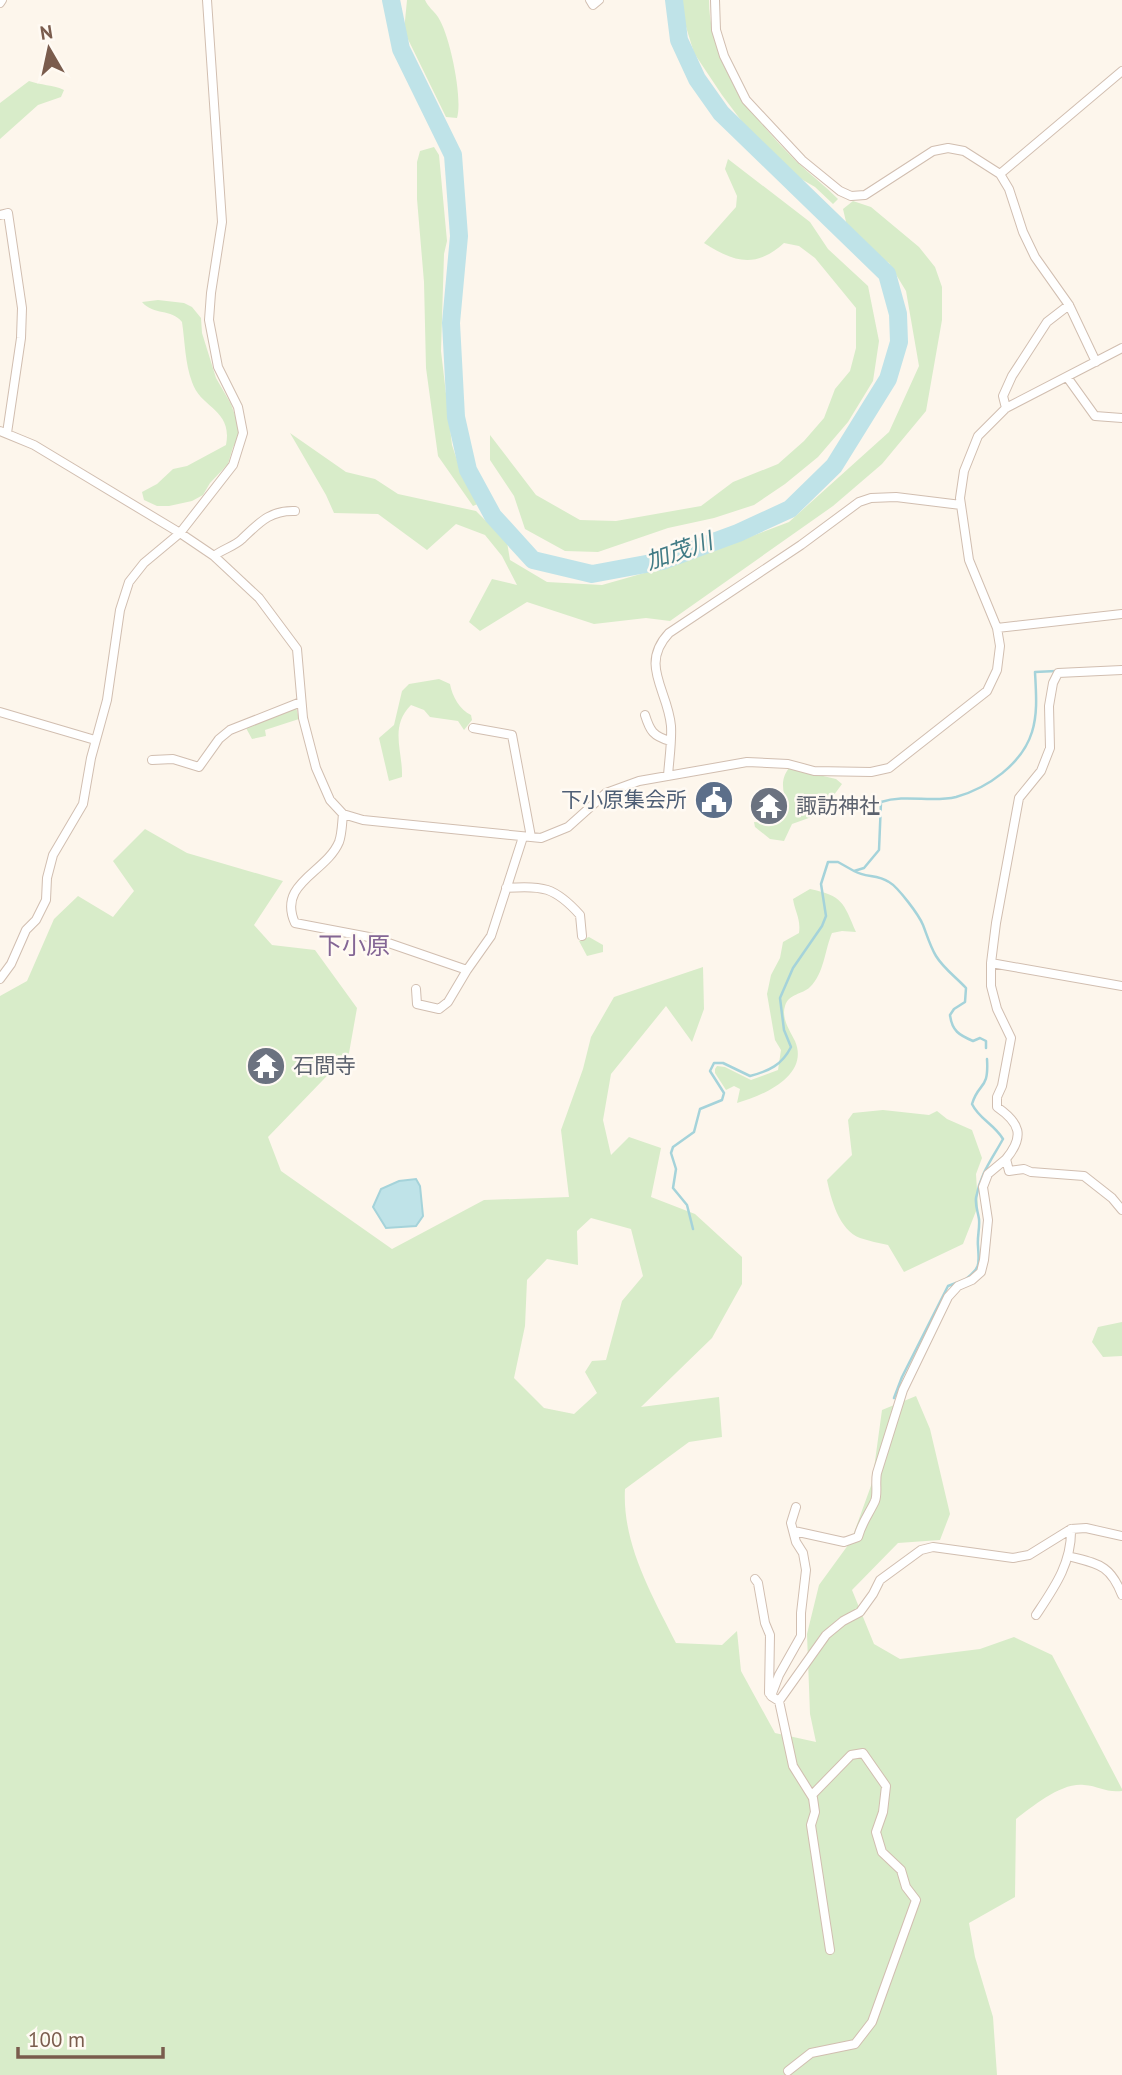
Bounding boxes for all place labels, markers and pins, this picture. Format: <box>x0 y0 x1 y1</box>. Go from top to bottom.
public building icon: 下小原集会所 <box>693 779 735 821</box>
temple icon: 諏訪神社 <box>748 785 790 827</box>
place label: 下小原集会所 <box>561 786 687 813</box>
place label: 諏訪神社 <box>796 792 880 819</box>
temple icon: 石間寺 <box>245 1045 287 1087</box>
place label: 石間寺 <box>293 1052 356 1079</box>

